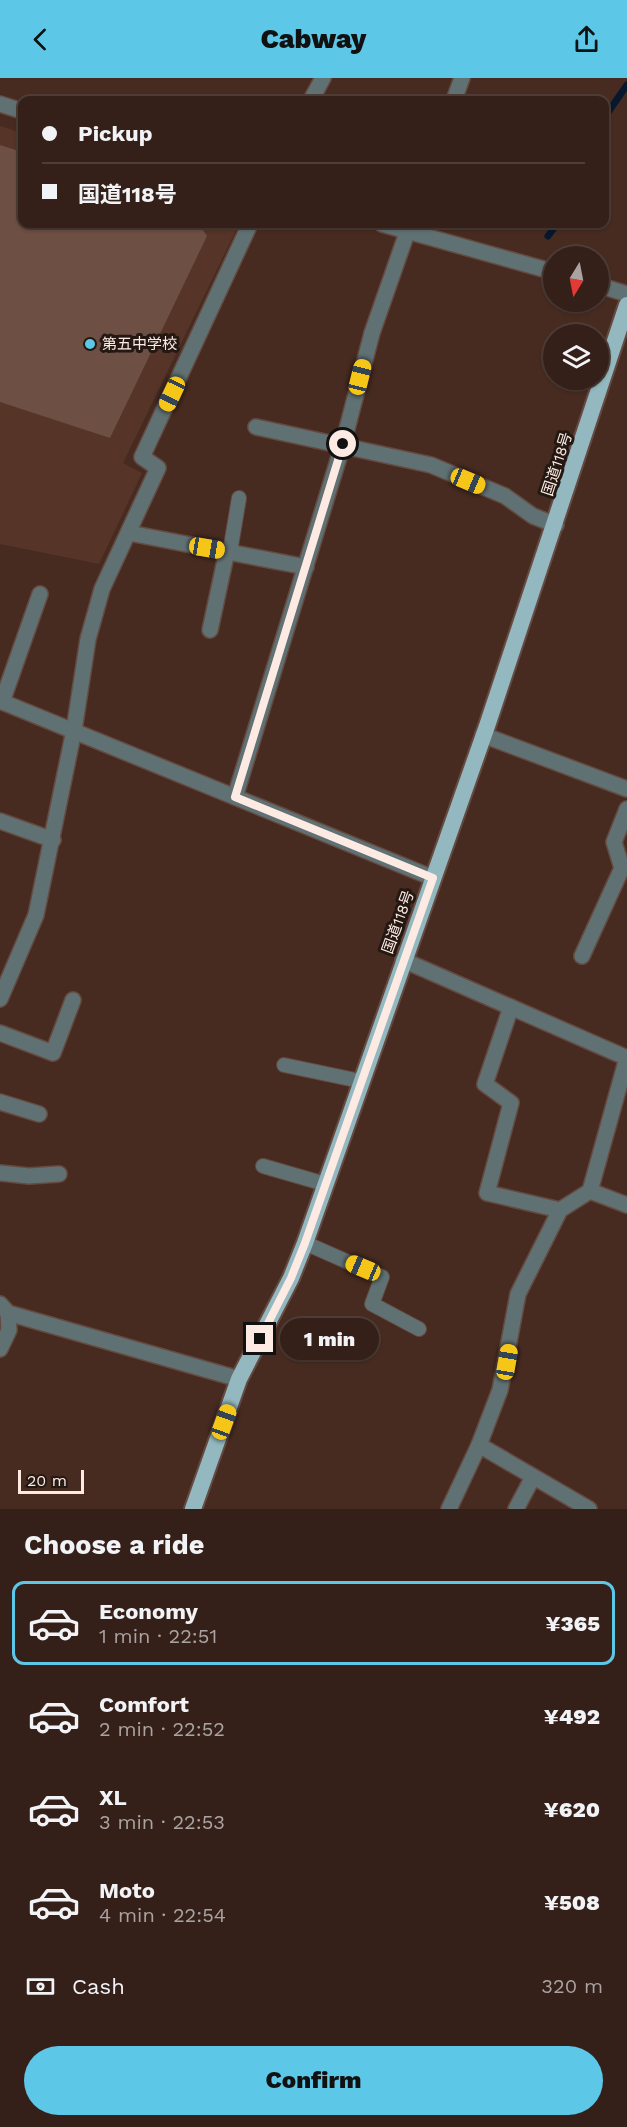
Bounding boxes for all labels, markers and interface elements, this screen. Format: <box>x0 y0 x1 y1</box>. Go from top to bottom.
icon: back <box>24 23 57 56</box>
text: Cabway <box>261 23 367 55</box>
icon: share <box>570 23 603 56</box>
text: Pickup <box>78 121 153 146</box>
text: 国道118号 <box>78 182 177 207</box>
north arrow <box>543 246 609 312</box>
map controls <box>543 246 609 390</box>
button: layers <box>543 324 609 390</box>
place label: 第五中学校 <box>102 335 177 353</box>
marker: 第五中学校 <box>83 337 97 351</box>
car <box>347 357 373 397</box>
car <box>156 374 188 414</box>
route start <box>329 430 356 457</box>
street label: 国道118号 <box>538 430 576 498</box>
car <box>448 466 488 496</box>
car <box>188 536 226 560</box>
street label: 国道118号 <box>378 888 418 956</box>
car <box>343 1253 383 1283</box>
callout: 1 min <box>281 1318 380 1360</box>
route end <box>246 1325 273 1352</box>
text: 1 min <box>304 1327 355 1351</box>
car <box>495 1343 519 1381</box>
car <box>209 1402 239 1442</box>
scale bar <box>18 1467 84 1494</box>
text: 20 m <box>27 1471 67 1490</box>
text: Choose a ride <box>24 1529 204 1561</box>
icon: car <box>27 1596 81 1650</box>
text: Economy <box>99 1599 198 1624</box>
text: ¥365 <box>545 1611 600 1636</box>
text: 1 min · 22:51 <box>99 1624 217 1648</box>
icon: car <box>27 1689 81 1743</box>
text: Comfort <box>99 1692 189 1717</box>
text: ¥492 <box>544 1704 600 1729</box>
text: 2 min · 22:52 <box>99 1717 225 1741</box>
icon: car <box>27 1782 81 1836</box>
text: XL <box>99 1785 127 1810</box>
text: ¥620 <box>544 1797 600 1822</box>
text: 3 min · 22:53 <box>99 1810 225 1834</box>
icon: car <box>27 1875 81 1929</box>
text: Moto <box>99 1878 155 1903</box>
text: ¥508 <box>544 1890 600 1915</box>
text: 4 min · 22:54 <box>99 1903 226 1927</box>
icon: cash <box>24 1970 57 2003</box>
text: Cash <box>72 1974 125 1999</box>
text: 320 m <box>541 1974 603 1998</box>
button: Confirm <box>24 2046 603 2115</box>

